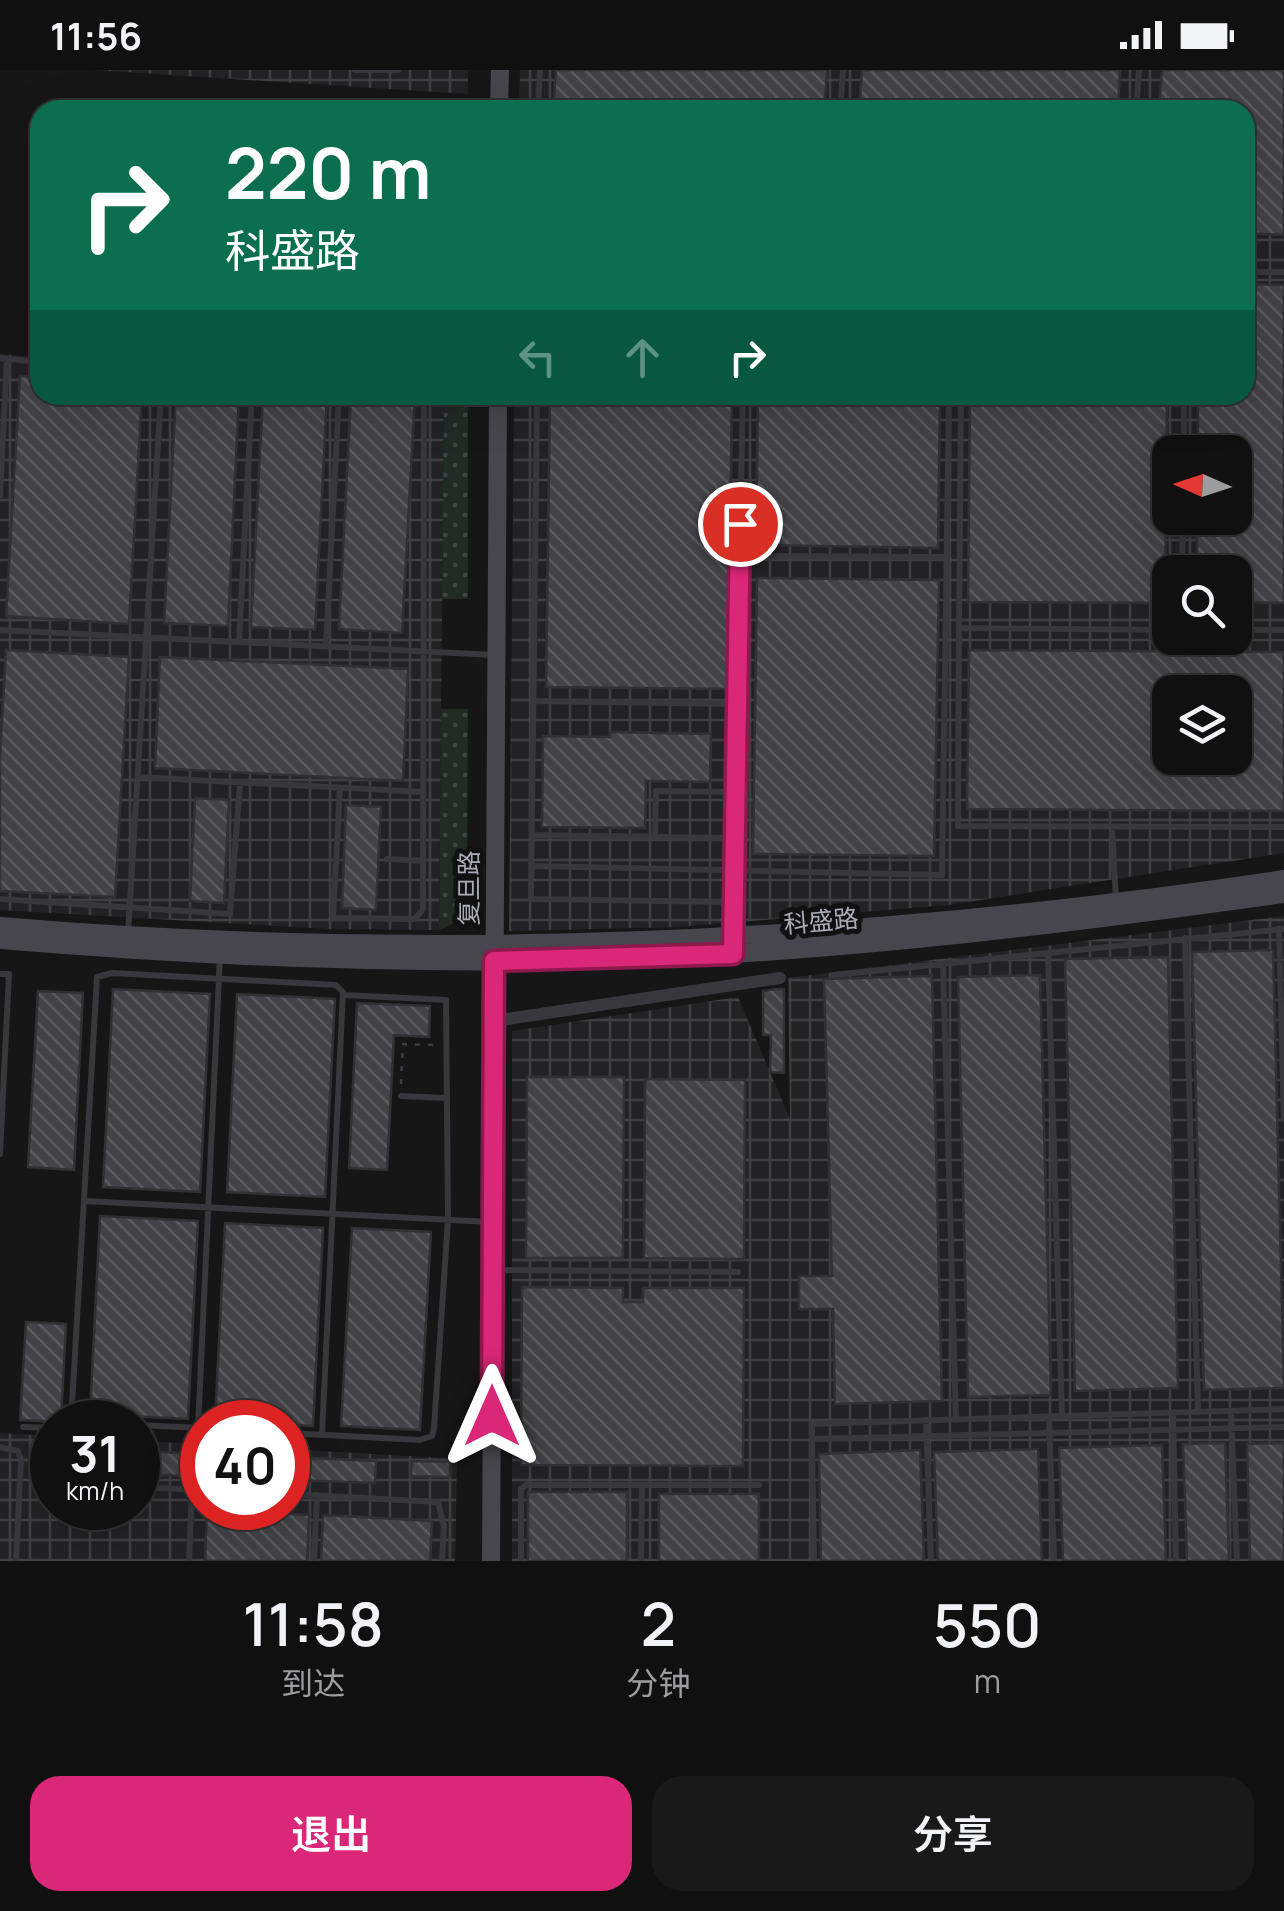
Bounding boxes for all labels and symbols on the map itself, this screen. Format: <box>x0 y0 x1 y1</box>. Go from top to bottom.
north arrow <box>1152 435 1252 535</box>
pin <box>698 482 783 567</box>
street label: 复旦路 <box>451 850 486 926</box>
street label: 科盛路 <box>782 900 860 941</box>
position arrow <box>440 1364 544 1468</box>
speed limit sign: 40 <box>180 1400 310 1530</box>

